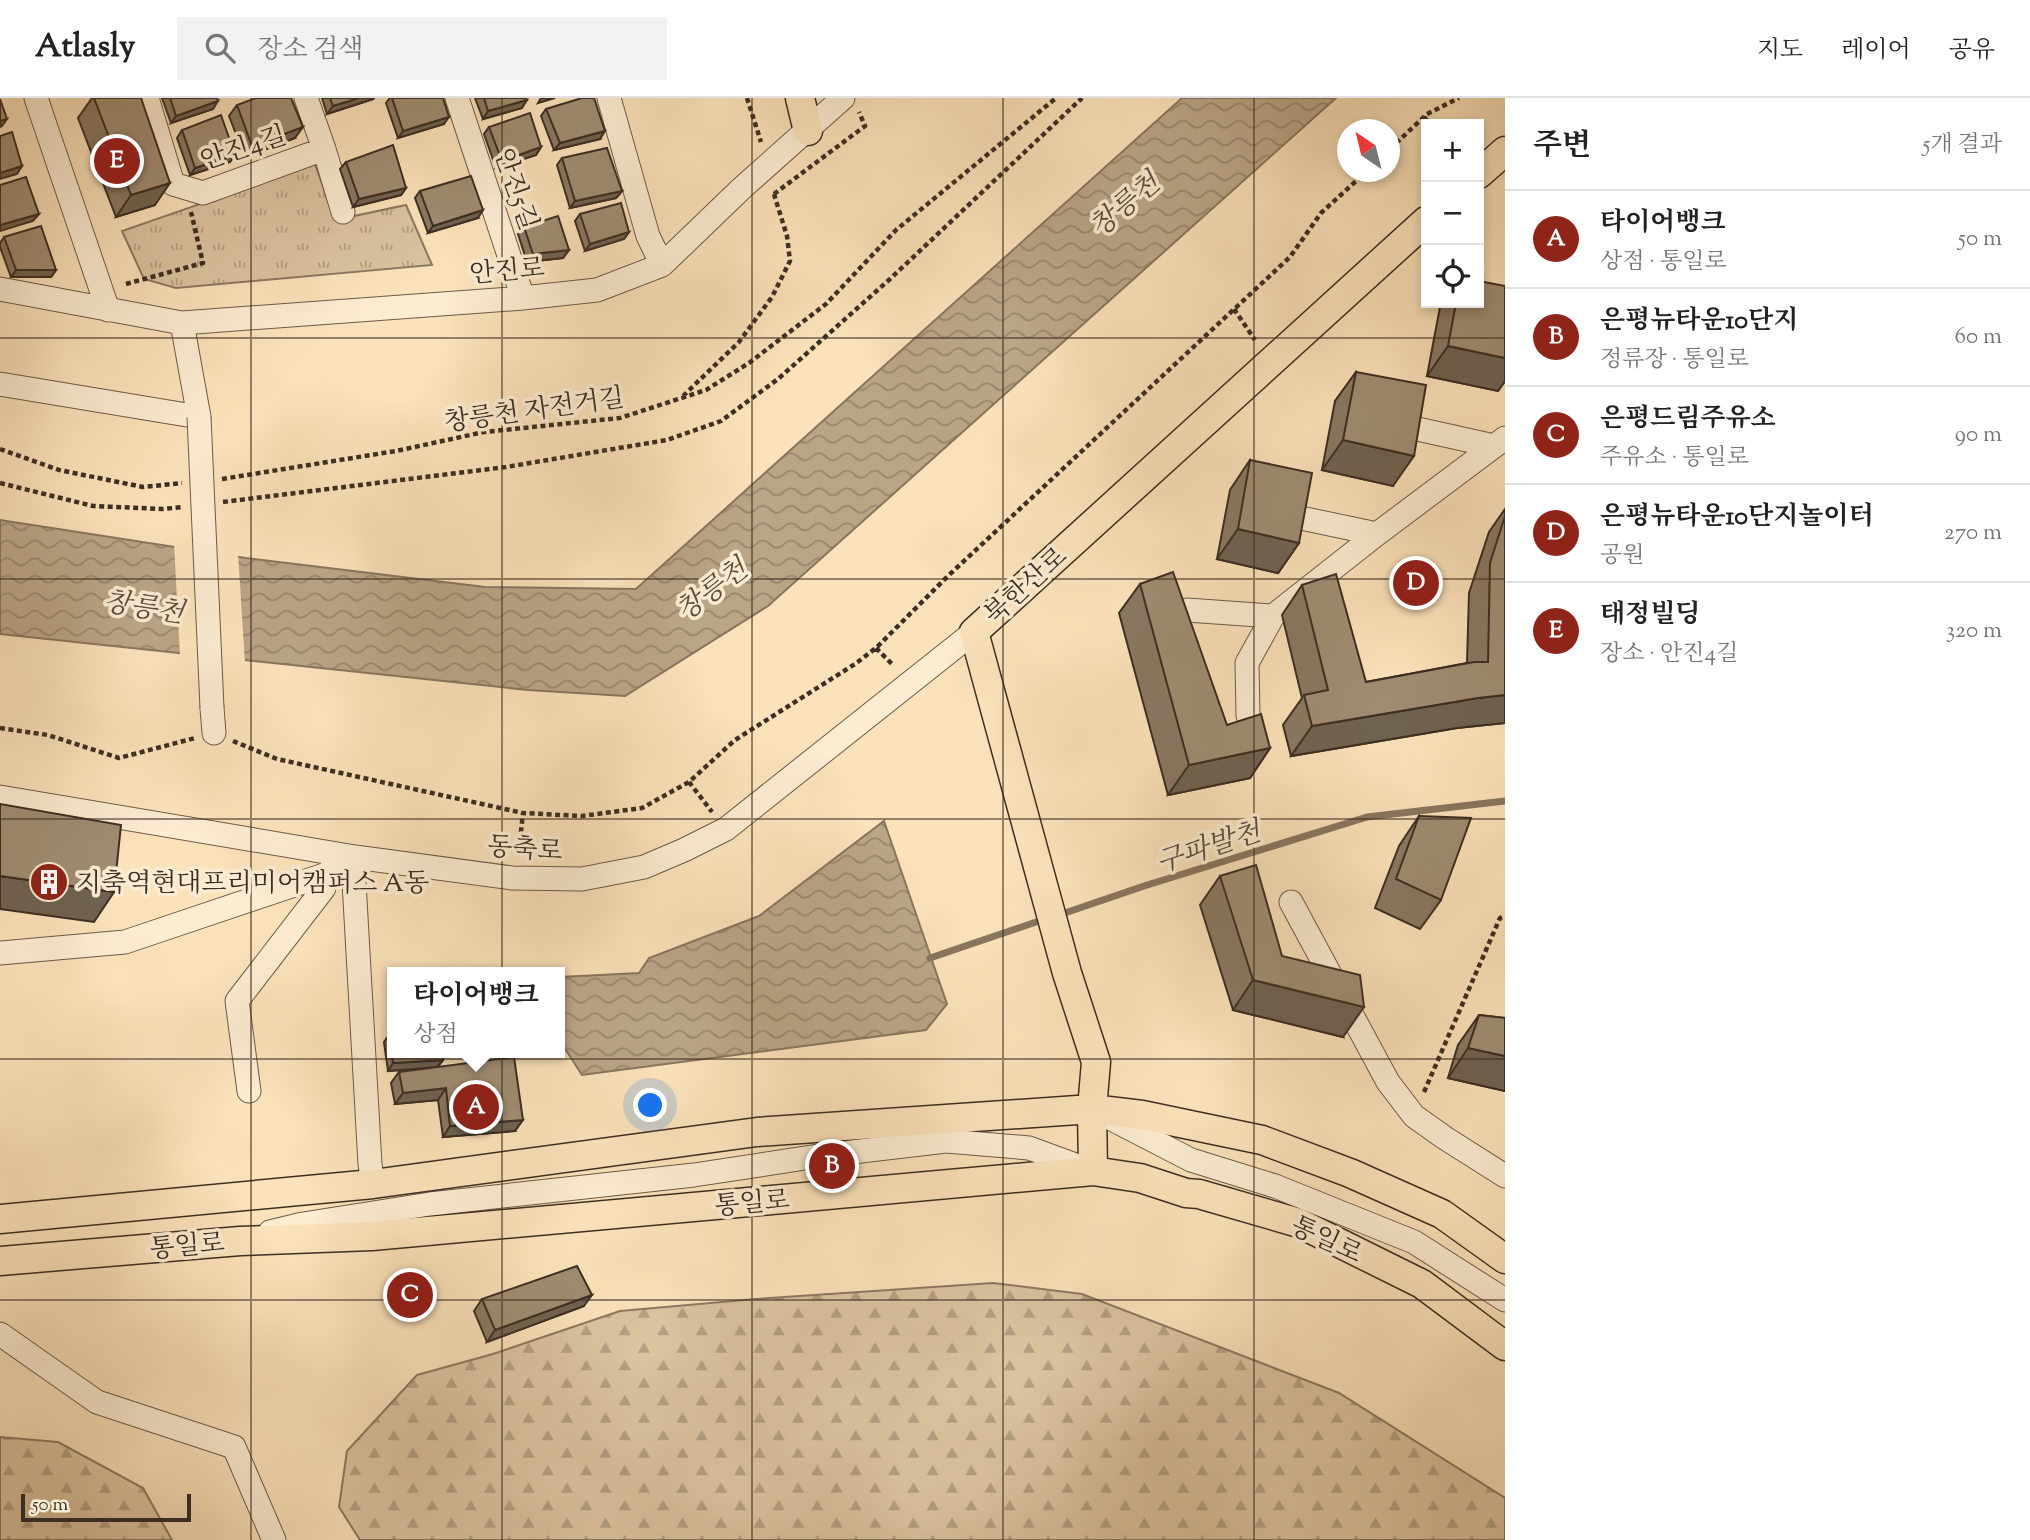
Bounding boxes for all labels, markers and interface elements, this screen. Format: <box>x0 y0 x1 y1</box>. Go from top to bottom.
search box <box>177 17 667 80</box>
text: Atlasly <box>35 24 135 72</box>
icon: search <box>201 29 239 67</box>
text: 장소 검색 <box>257 32 363 69</box>
text: 지도 <box>1757 34 1803 68</box>
text: 레이어 <box>1841 34 1911 68</box>
text: 공유 <box>1949 34 1995 68</box>
street label: 안진4길 <box>196 118 292 181</box>
north arrow <box>1337 119 1400 182</box>
map controls <box>1421 119 1484 308</box>
button: + <box>1421 119 1484 182</box>
text: 주변 <box>1533 125 1591 168</box>
text: 5개 결과 <box>1923 129 2002 162</box>
pin: E <box>94 135 140 187</box>
street label: 안진5길 <box>483 144 546 236</box>
water label: 창릉천 <box>1082 164 1171 248</box>
button: − <box>1421 182 1484 245</box>
text: 타이어뱅크 <box>1600 205 1726 242</box>
text: A <box>1547 223 1565 256</box>
text: 50 m <box>1958 223 2002 256</box>
button: locate <box>1421 245 1484 308</box>
text: 상점 · 통일로 <box>1600 246 1727 279</box>
street label: 안진로 <box>468 251 546 294</box>
text: 은평뉴타운10단지 <box>1600 303 1798 340</box>
text: B <box>1549 321 1563 354</box>
text: 60 m <box>1954 321 2002 354</box>
text: 정류장 · 통일로 <box>1600 344 1749 377</box>
street label: 창릉천 자전거길 <box>442 381 627 442</box>
text: 은평드림주유소 <box>1600 401 1776 438</box>
text: C <box>1547 419 1565 452</box>
text: 90 m <box>1955 419 2002 452</box>
text: 주유소 · 통일로 <box>1600 442 1749 475</box>
text: 은평뉴타운10단지놀이터 <box>1600 499 1874 536</box>
text: D <box>1547 517 1565 550</box>
text: 270 m <box>1944 517 2002 550</box>
street label: 북한산로 <box>977 539 1076 634</box>
text: 공원 <box>1600 540 1644 573</box>
water label: 창릉천 <box>668 550 759 632</box>
pin: D <box>1393 557 1439 609</box>
water label: 창릉천 <box>100 583 189 635</box>
text: 태정빌딩 <box>1600 597 1700 634</box>
text: E <box>1549 615 1563 648</box>
text: 320 m <box>1946 615 2002 648</box>
text: 장소 · 안진4길 <box>1600 638 1738 671</box>
water label: 구파발천 <box>1151 813 1268 885</box>
street label: 동축로 <box>486 829 564 872</box>
building icon: 지축역현대프리미어캠퍼스 A동 <box>28 861 70 903</box>
place label: 지축역현대프리미어캠퍼스 A동 <box>76 866 429 903</box>
popup <box>387 967 565 1058</box>
text: 타이어뱅크 <box>413 978 539 1015</box>
text: 상점 <box>413 1019 458 1052</box>
pin: A <box>453 1081 499 1133</box>
your location <box>633 1088 667 1122</box>
pin: B <box>809 1140 855 1192</box>
street label: 통일로 <box>713 1183 791 1226</box>
street label: 통일로 <box>1284 1209 1368 1274</box>
street label: 통일로 <box>148 1226 226 1269</box>
pin: C <box>387 1269 433 1321</box>
scale bar <box>21 1491 191 1523</box>
text: 50 m <box>32 1492 68 1519</box>

